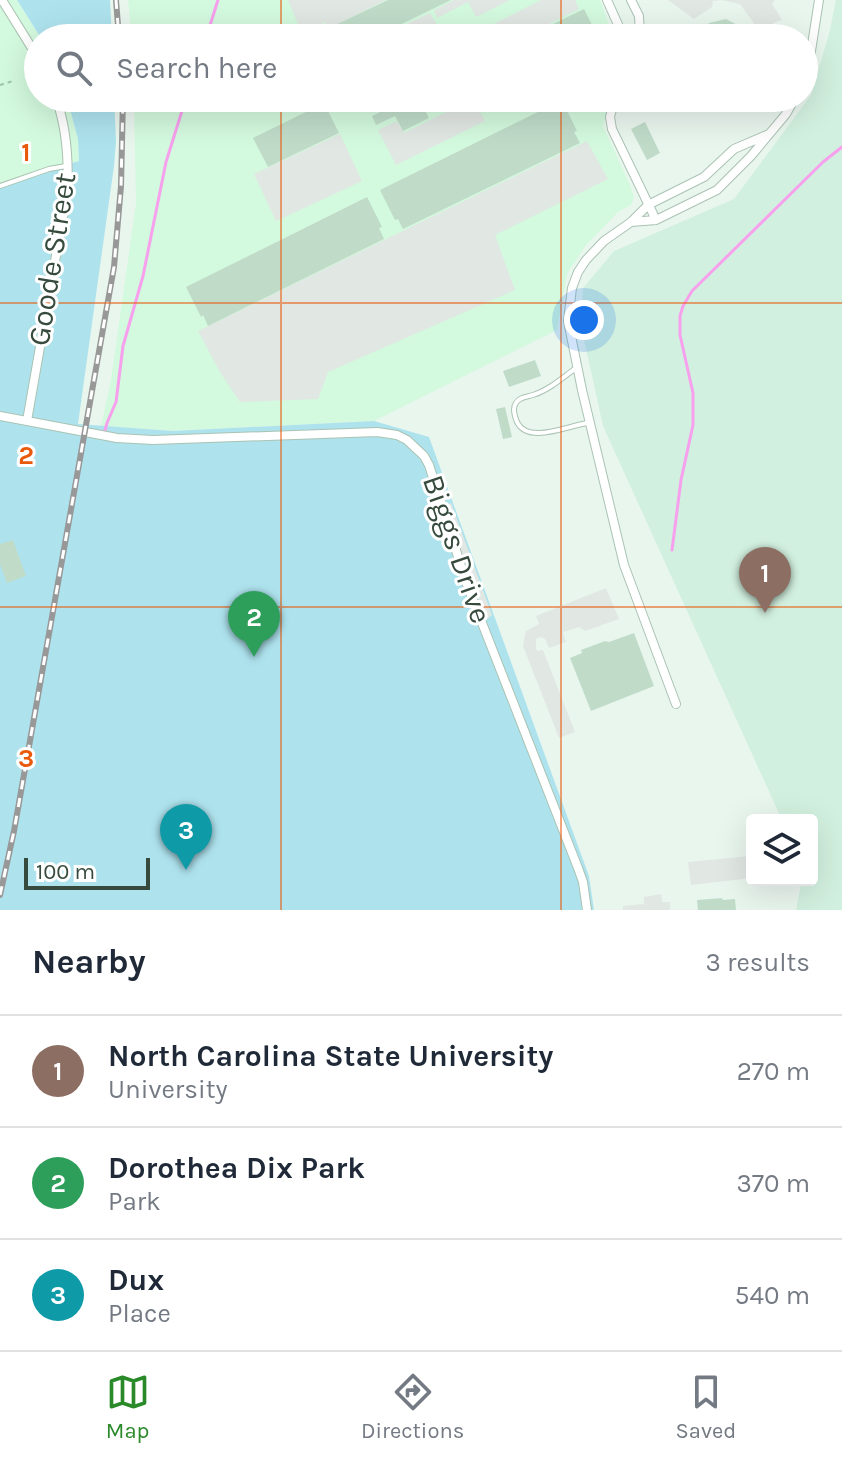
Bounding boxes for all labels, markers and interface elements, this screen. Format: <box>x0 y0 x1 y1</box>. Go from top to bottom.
search box <box>24 24 818 112</box>
icon: search <box>52 46 96 90</box>
text: Search here <box>116 50 277 86</box>
text: 1 <box>21 137 31 168</box>
street label: Goode Street <box>21 170 83 348</box>
your location <box>564 300 604 340</box>
text: 2 <box>18 440 34 471</box>
street label: Biggs Drive <box>415 470 499 628</box>
pin: 1 <box>739 547 791 613</box>
pin: 2 <box>228 591 280 657</box>
text: 3 <box>18 743 34 774</box>
pin: 3 <box>160 804 212 870</box>
map controls <box>746 814 818 886</box>
button: layers <box>746 814 818 886</box>
scale bar <box>24 854 150 890</box>
text: 100 m <box>36 859 95 885</box>
text: Nearby <box>32 942 146 982</box>
text: 3 results <box>706 947 810 978</box>
text: North Carolina State University <box>108 1038 553 1074</box>
text: 1 <box>53 1056 63 1087</box>
text: 270 m <box>737 1056 810 1087</box>
text: University <box>108 1074 228 1105</box>
text: Dorothea Dix Park <box>108 1150 365 1186</box>
text: 2 <box>50 1168 66 1199</box>
text: 370 m <box>737 1168 810 1199</box>
text: Park <box>108 1186 161 1217</box>
text: Dux <box>108 1262 164 1298</box>
text: 3 <box>50 1280 66 1311</box>
text: 540 m <box>735 1280 810 1311</box>
text: Place <box>108 1298 171 1329</box>
tab: Map <box>106 1370 150 1444</box>
tab: Directions <box>361 1370 464 1444</box>
tab: Saved <box>676 1370 736 1444</box>

